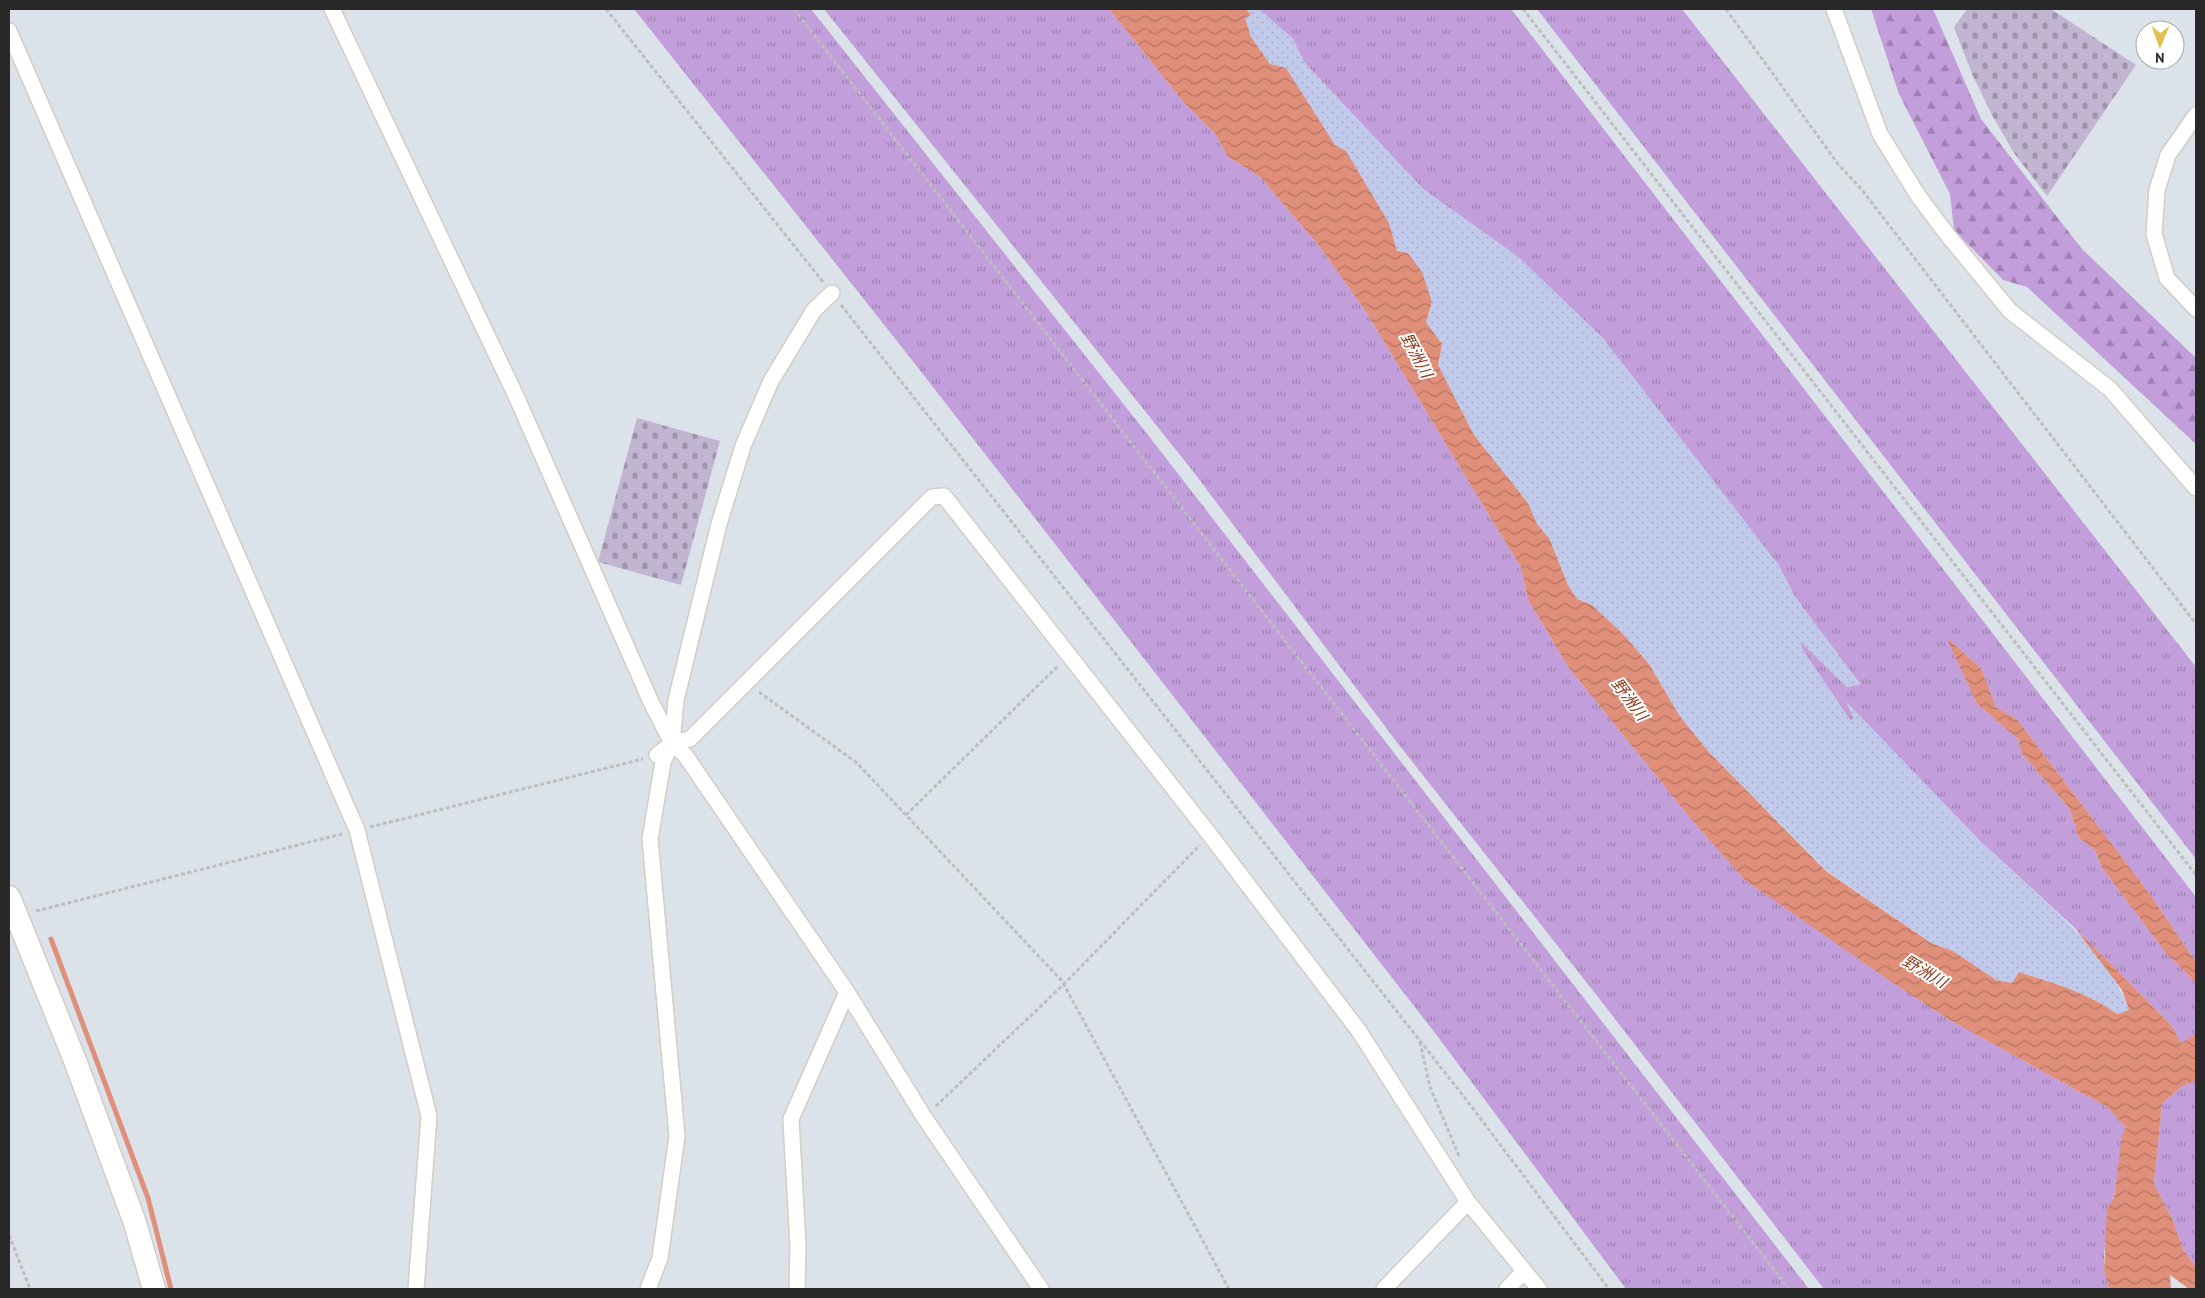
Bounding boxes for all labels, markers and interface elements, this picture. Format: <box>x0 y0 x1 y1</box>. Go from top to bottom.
north arrow <box>2135 20 2185 70</box>
text: N <box>2155 49 2165 67</box>
water label: 野洲川 <box>1397 329 1438 383</box>
water label: 野洲川 <box>1608 674 1654 726</box>
water label: 野洲川 <box>1899 950 1952 993</box>

